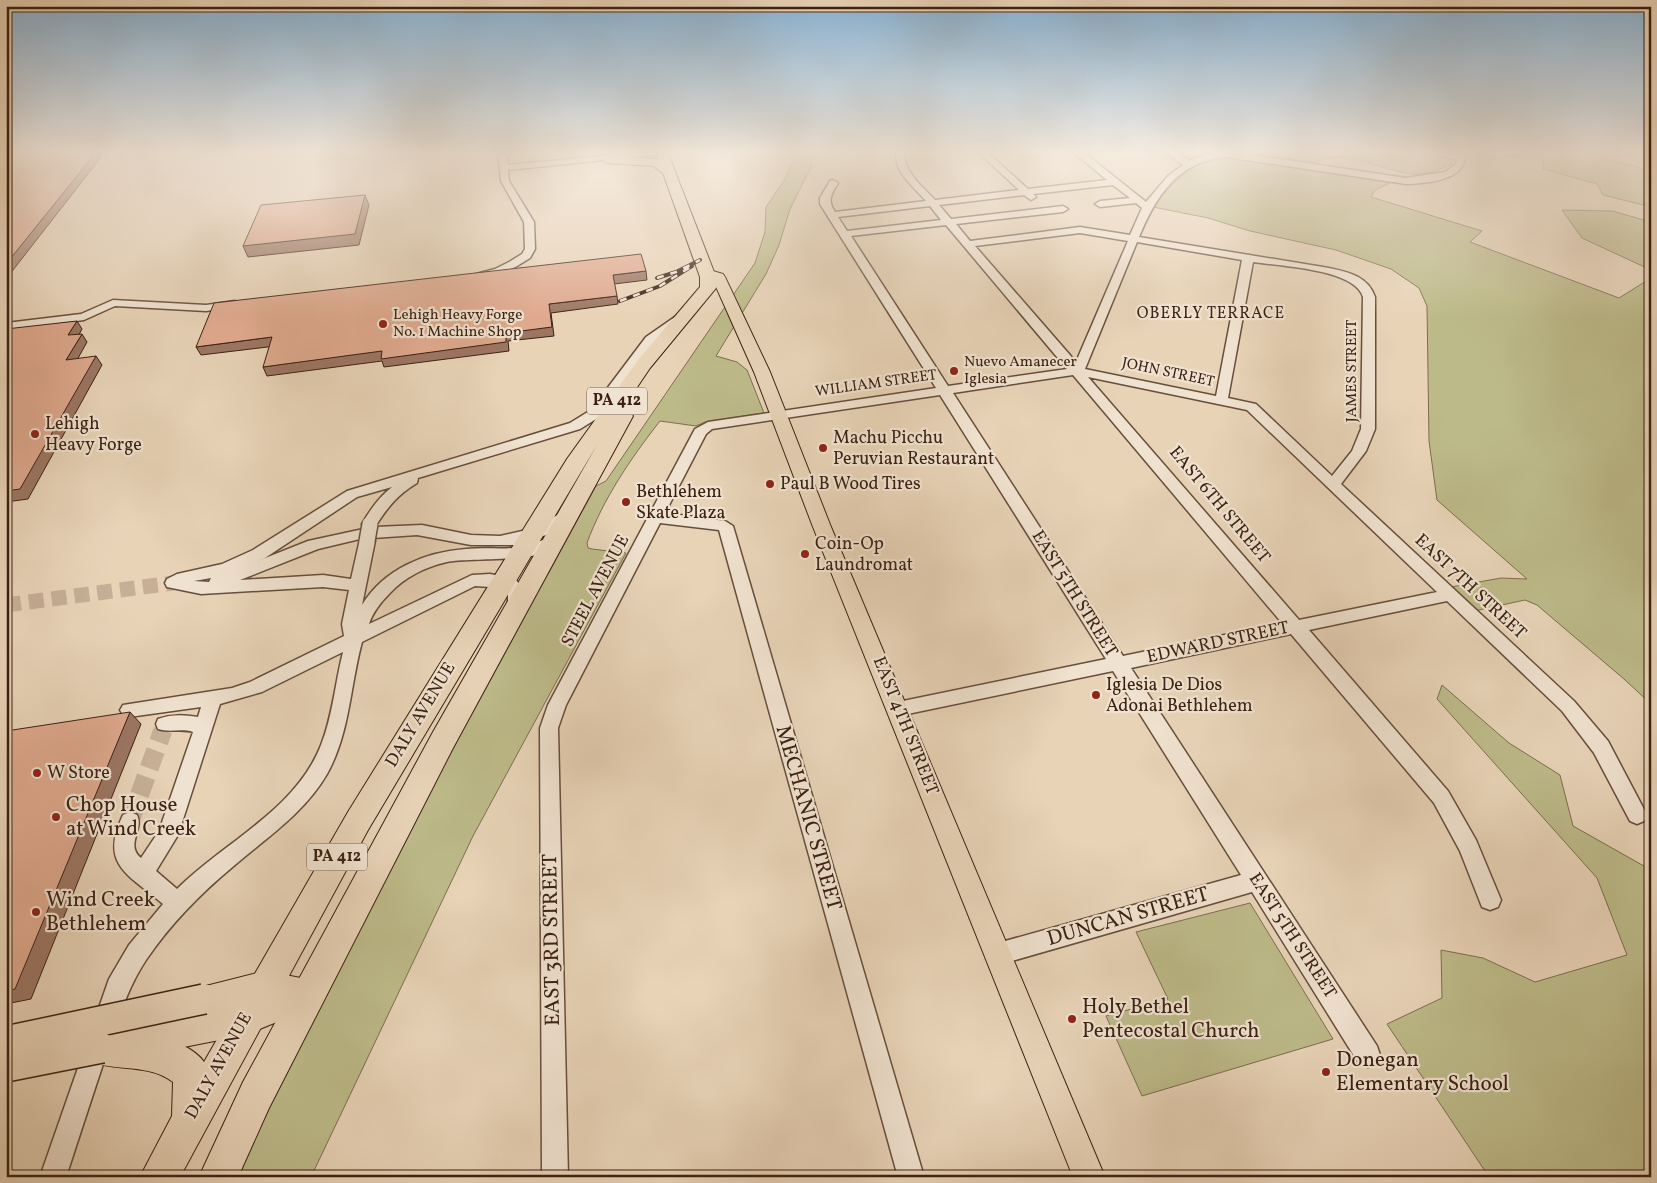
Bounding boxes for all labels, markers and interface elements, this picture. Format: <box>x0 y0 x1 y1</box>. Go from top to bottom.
district label: OBERLY TERRACE <box>1137 303 1285 325</box>
place label: Lehigh Heavy Forge No. 1 Machine Shop <box>393 305 522 343</box>
marker: Lehigh Heavy Forge No. 1 Machine Shop <box>377 318 389 330</box>
street label: JAMES STREET <box>1342 319 1363 422</box>
place label: Nuevo Amanecer Iglesia <box>964 352 1077 390</box>
street label: JOHN STREET <box>1120 353 1216 393</box>
street label: WILLIAM STREET <box>814 365 938 403</box>
marker: Nuevo Amanecer Iglesia <box>948 365 960 377</box>
road number: PA 412 <box>587 388 647 414</box>
place label: Lehigh Heavy Forge <box>45 412 142 458</box>
place label: Machu Picchu Peruvian Restaurant <box>833 426 994 472</box>
marker: Lehigh Heavy Forge <box>29 428 41 440</box>
street label: EAST 6TH STREET <box>1163 441 1276 569</box>
marker: Machu Picchu Peruvian Restaurant <box>817 442 829 454</box>
place label: Paul B Wood Tires <box>780 472 921 497</box>
marker: Paul B Wood Tires <box>764 478 776 490</box>
place label: Bethlehem Skate Plaza <box>636 480 726 526</box>
marker: Bethlehem Skate Plaza <box>620 496 632 508</box>
street label: EAST 5TH STREET <box>1025 526 1123 663</box>
street label: EAST 7TH STREET <box>1409 528 1532 646</box>
street label: STEEL AVENUE <box>556 530 636 652</box>
place label: Coin-Op Laundromat <box>815 532 913 578</box>
marker: Coin-Op Laundromat <box>799 548 811 560</box>
street label: EDWARD STREET <box>1144 616 1292 670</box>
street label: EAST 4TH STREET <box>866 653 944 799</box>
street label: DALY AVENUE <box>380 658 462 772</box>
place label: Iglesia De Dios Adonai Bethlehem <box>1106 673 1253 719</box>
marker: Iglesia De Dios Adonai Bethlehem <box>1090 689 1102 701</box>
street label: MECHANIC STREET <box>768 722 848 914</box>
place label: W Store <box>47 761 110 786</box>
marker: W Store <box>31 767 43 779</box>
place label: Chop House at Wind Creek <box>66 791 197 844</box>
marker: Chop House at Wind Creek <box>50 811 62 823</box>
road number: PA 412 <box>307 844 367 870</box>
street label: EAST 3RD STREET <box>536 854 568 1026</box>
street label: EAST 5TH STREET <box>1242 868 1342 1004</box>
street label: DUNCAN STREET <box>1044 880 1212 954</box>
place label: Wind Creek Bethlehem <box>46 886 156 939</box>
marker: Wind Creek Bethlehem <box>30 906 42 918</box>
place label: Holy Bethel Pentecostal Church <box>1082 993 1260 1046</box>
street label: DALY AVENUE <box>179 1008 259 1124</box>
marker: Holy Bethel Pentecostal Church <box>1066 1013 1078 1025</box>
place label: Donegan Elementary School <box>1336 1046 1509 1099</box>
marker: Donegan Elementary School <box>1320 1066 1332 1078</box>

